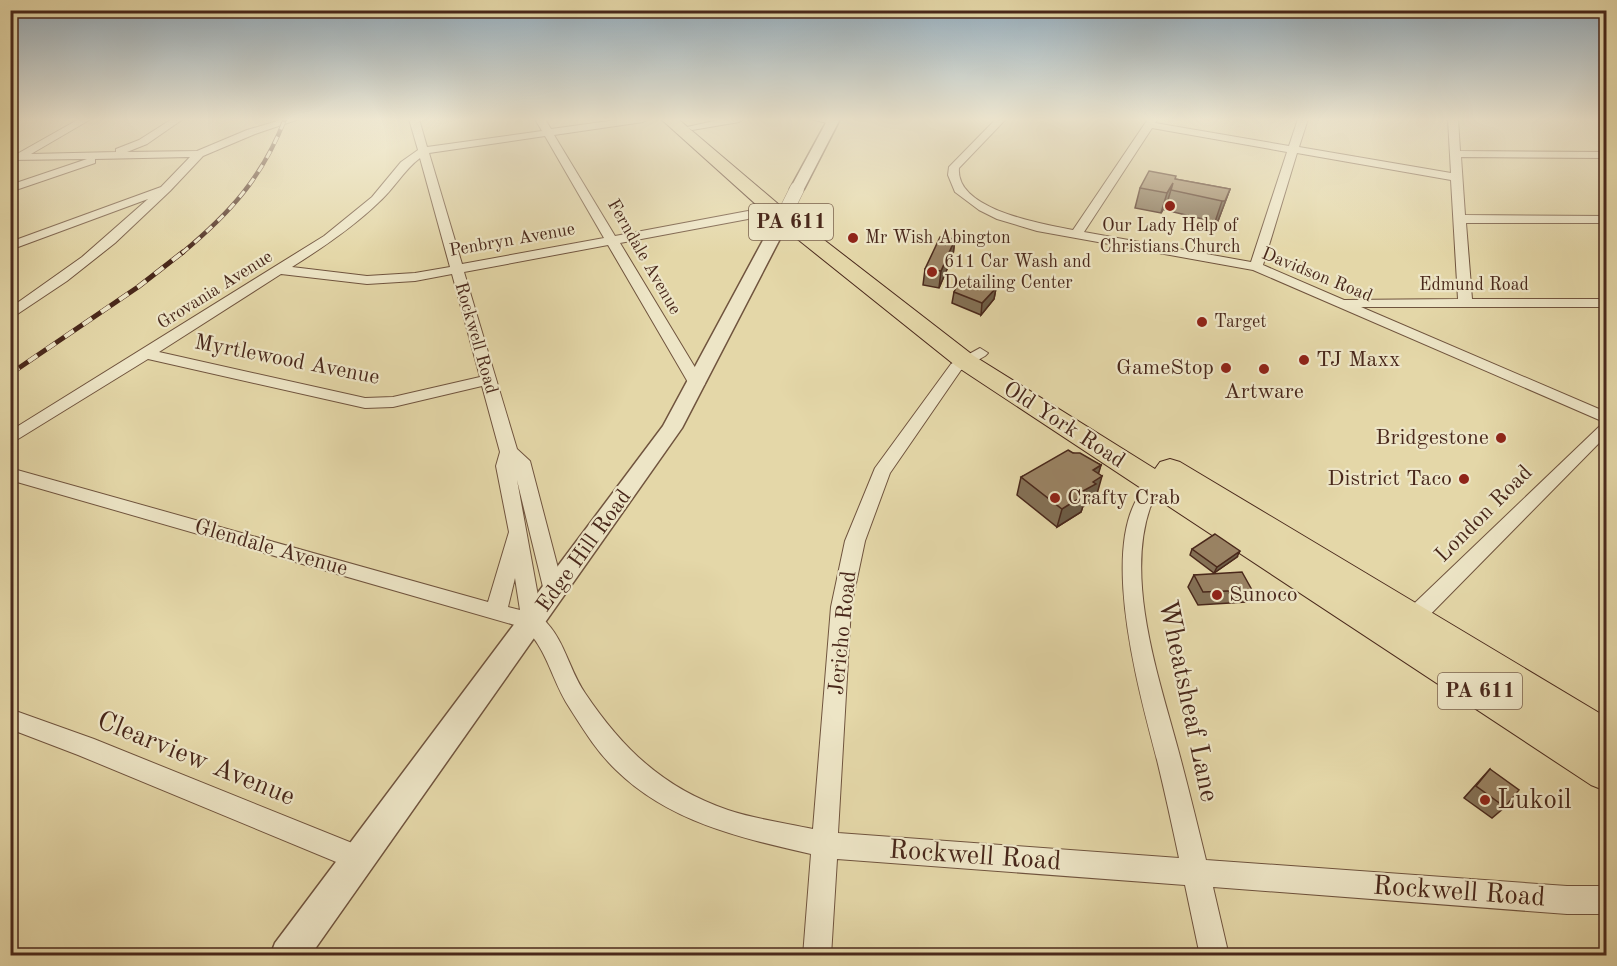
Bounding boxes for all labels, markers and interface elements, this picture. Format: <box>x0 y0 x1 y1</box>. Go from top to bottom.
street label: Ferndale Avenue <box>604 196 684 318</box>
marker: Our Lady Help of Christians Church <box>1163 199 1177 213</box>
road number: PA 611 <box>749 204 833 240</box>
place label: Our Lady Help of Christians Church <box>1099 217 1241 256</box>
street label: Penbryn Avenue <box>448 220 576 260</box>
place label: Mr Wish Abington <box>865 229 1011 247</box>
marker: Mr Wish Abington <box>846 231 860 245</box>
street label: Davidson Road <box>1259 245 1375 305</box>
street label: Grovania Avenue <box>154 247 276 333</box>
place label: 611 Car Wash and Detailing Center <box>944 253 1091 292</box>
marker: 611 Car Wash and Detailing Center <box>925 265 939 279</box>
street label: Edmund Road <box>1419 276 1529 294</box>
street label: Rockwell Road <box>451 280 501 396</box>
place label: Target <box>1214 313 1267 331</box>
marker: Target <box>1195 315 1209 329</box>
street label: Myrtlewood Avenue <box>193 331 381 389</box>
place label: TJ Maxx <box>1316 349 1400 371</box>
marker: TJ Maxx <box>1297 353 1311 367</box>
place label: GameStop <box>1116 357 1214 379</box>
marker: GameStop <box>1219 361 1233 375</box>
marker: Artware <box>1257 362 1271 376</box>
street label: Old York Road <box>999 378 1129 472</box>
place label: Artware <box>1224 381 1304 403</box>
place label: Bridgestone <box>1375 427 1489 449</box>
marker: Bridgestone <box>1494 431 1508 445</box>
street label: London Road <box>1431 461 1537 567</box>
place label: District Taco <box>1327 468 1452 490</box>
marker: District Taco <box>1457 472 1471 486</box>
street label: Edge Hill Road <box>532 486 636 616</box>
place label: Crafty Crab <box>1067 487 1180 509</box>
marker: Crafty Crab <box>1048 491 1062 505</box>
street label: Glendale Avenue <box>192 516 350 580</box>
street label: Jericho Road <box>826 570 860 696</box>
place label: Sunoco <box>1229 584 1298 606</box>
marker: Sunoco <box>1210 588 1224 602</box>
street label: Wheatsheaf Lane <box>1153 598 1223 804</box>
road number: PA 611 <box>1438 673 1522 709</box>
street label: Clearview Avenue <box>93 707 299 811</box>
place label: Lukoil <box>1497 787 1572 814</box>
marker: Lukoil <box>1478 793 1492 807</box>
street label: Rockwell Road <box>888 837 1062 875</box>
street label: Rockwell Road <box>1372 873 1546 911</box>

